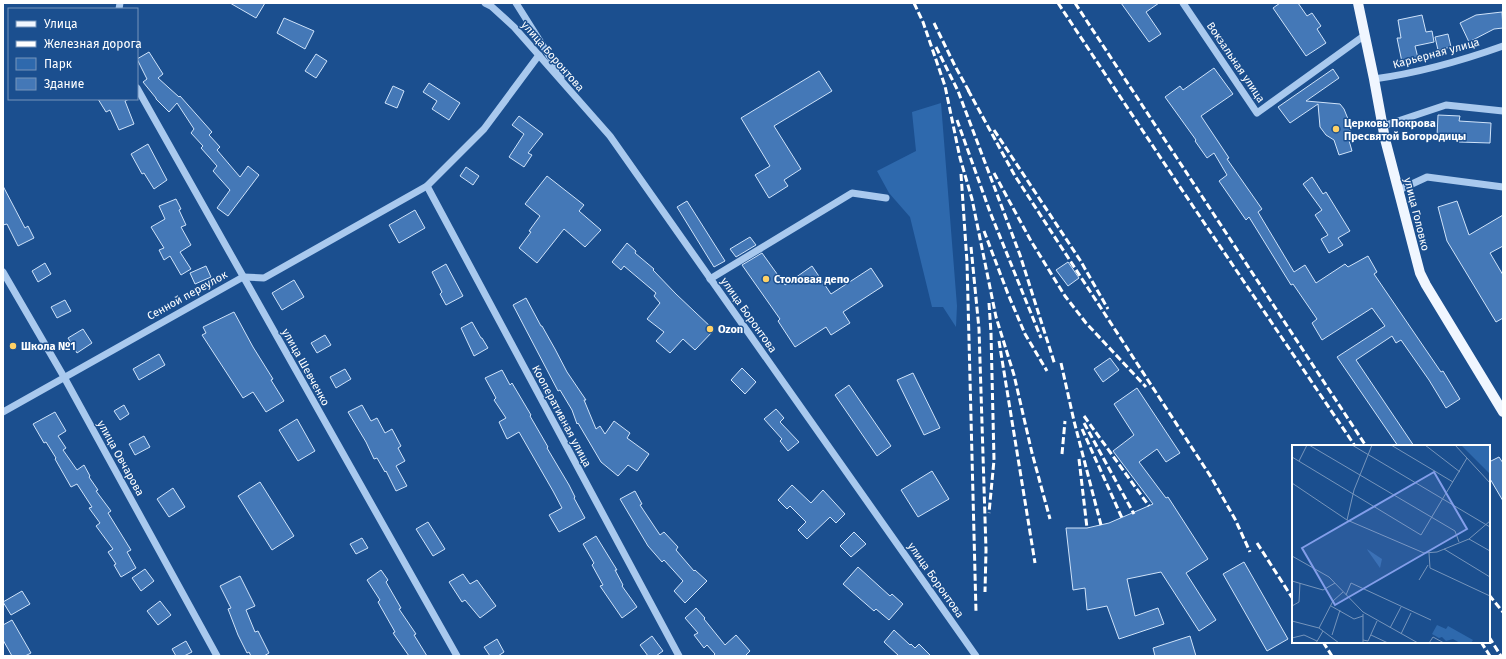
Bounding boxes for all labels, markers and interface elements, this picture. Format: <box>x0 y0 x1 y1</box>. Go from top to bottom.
legend <box>8 8 138 100</box>
text: Улица <box>44 17 78 31</box>
street label: улица Боронтова <box>519 18 587 94</box>
street label: Вокзальная улица <box>1204 20 1267 105</box>
street label: Карьерная улица <box>1391 36 1481 71</box>
text: Железная дорога <box>44 37 142 51</box>
text: Парк <box>44 57 73 71</box>
text: Здание <box>44 77 84 91</box>
place label: Церковь Покрова Пресвятой Богородицы <box>1344 117 1466 143</box>
marker: Церковь Покрова Пресвятой Богородицы <box>1331 124 1341 134</box>
street label: улица Головко <box>1401 176 1432 252</box>
street label: Сенной переулок <box>145 268 230 323</box>
place label: Столовая депо <box>774 273 850 286</box>
marker: Столовая депо <box>761 274 771 284</box>
street label: улица Боронтова <box>718 275 779 355</box>
place label: Ozon <box>718 323 743 336</box>
marker: Ozon <box>705 324 715 334</box>
street label: улица Шевченко <box>279 326 332 408</box>
place label: Школа №1 <box>21 340 76 353</box>
marker: Школа №1 <box>8 341 18 351</box>
street label: Кооперативная улица <box>529 363 594 470</box>
street label: улица Овчарова <box>94 418 147 498</box>
inset map <box>1292 445 1490 643</box>
street label: улица Боронтова <box>905 540 966 620</box>

